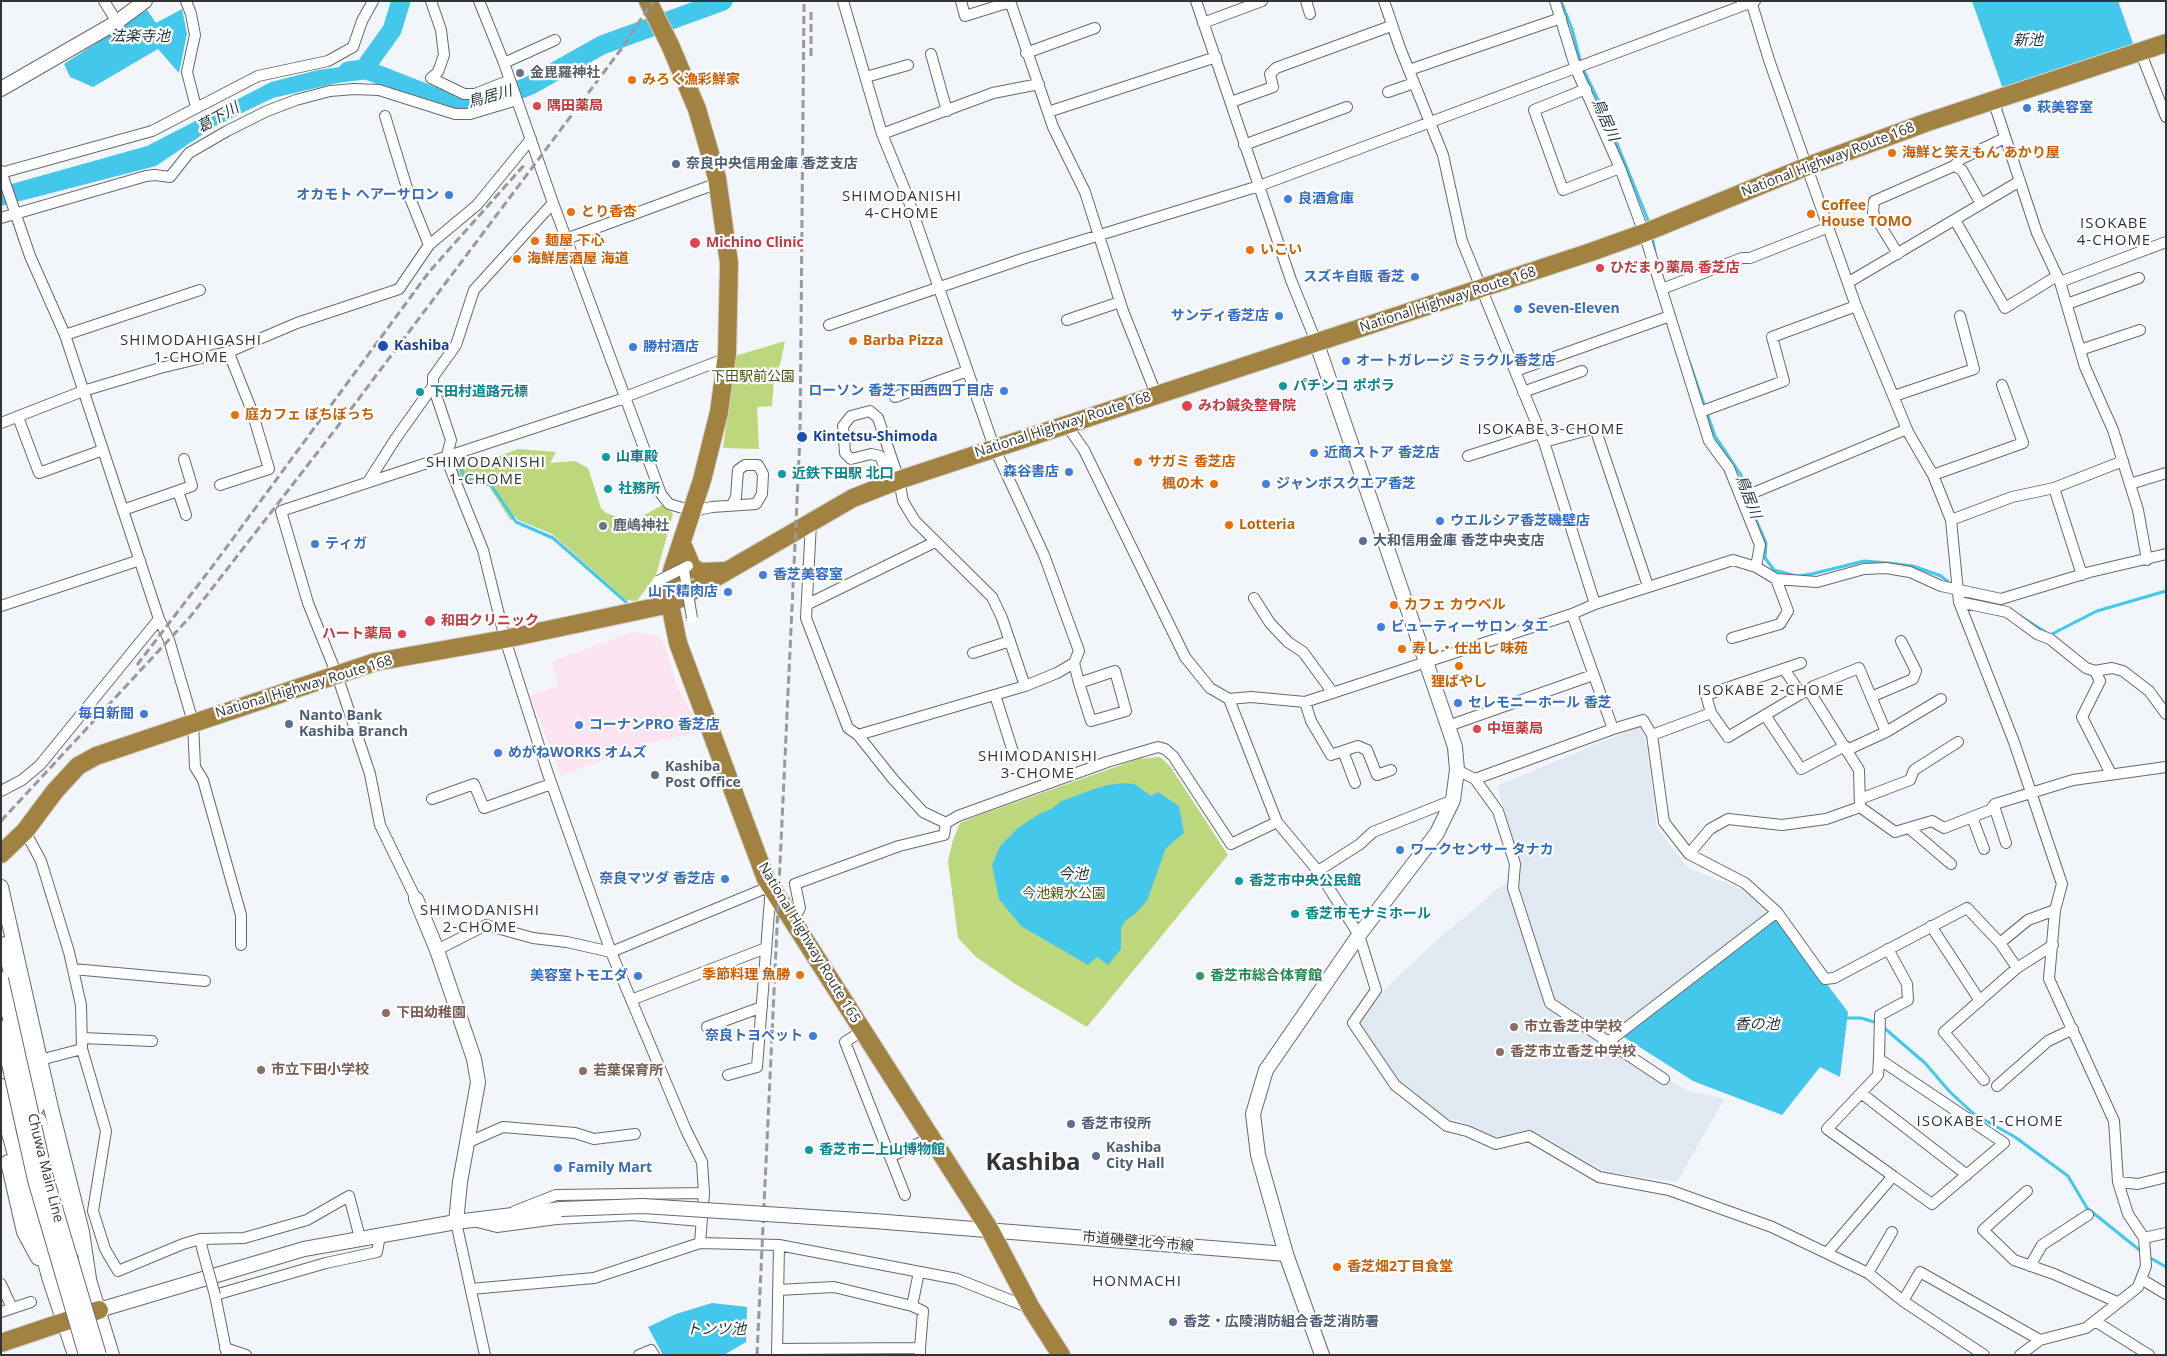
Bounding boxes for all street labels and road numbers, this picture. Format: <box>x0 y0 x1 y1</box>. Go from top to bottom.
street label: National Highway Route 168 <box>1739 119 1917 201</box>
street label: National Highway Route 168 <box>1358 264 1538 336</box>
street label: National Highway Route 168 <box>973 389 1153 461</box>
street label: National Highway Route 168 <box>213 652 395 722</box>
street label: National Highway Route 165 <box>754 860 864 1026</box>
street label: Chuwa Main Line <box>23 1112 67 1224</box>
street label: 市道磯壁北今市線 <box>1081 1229 1195 1255</box>

